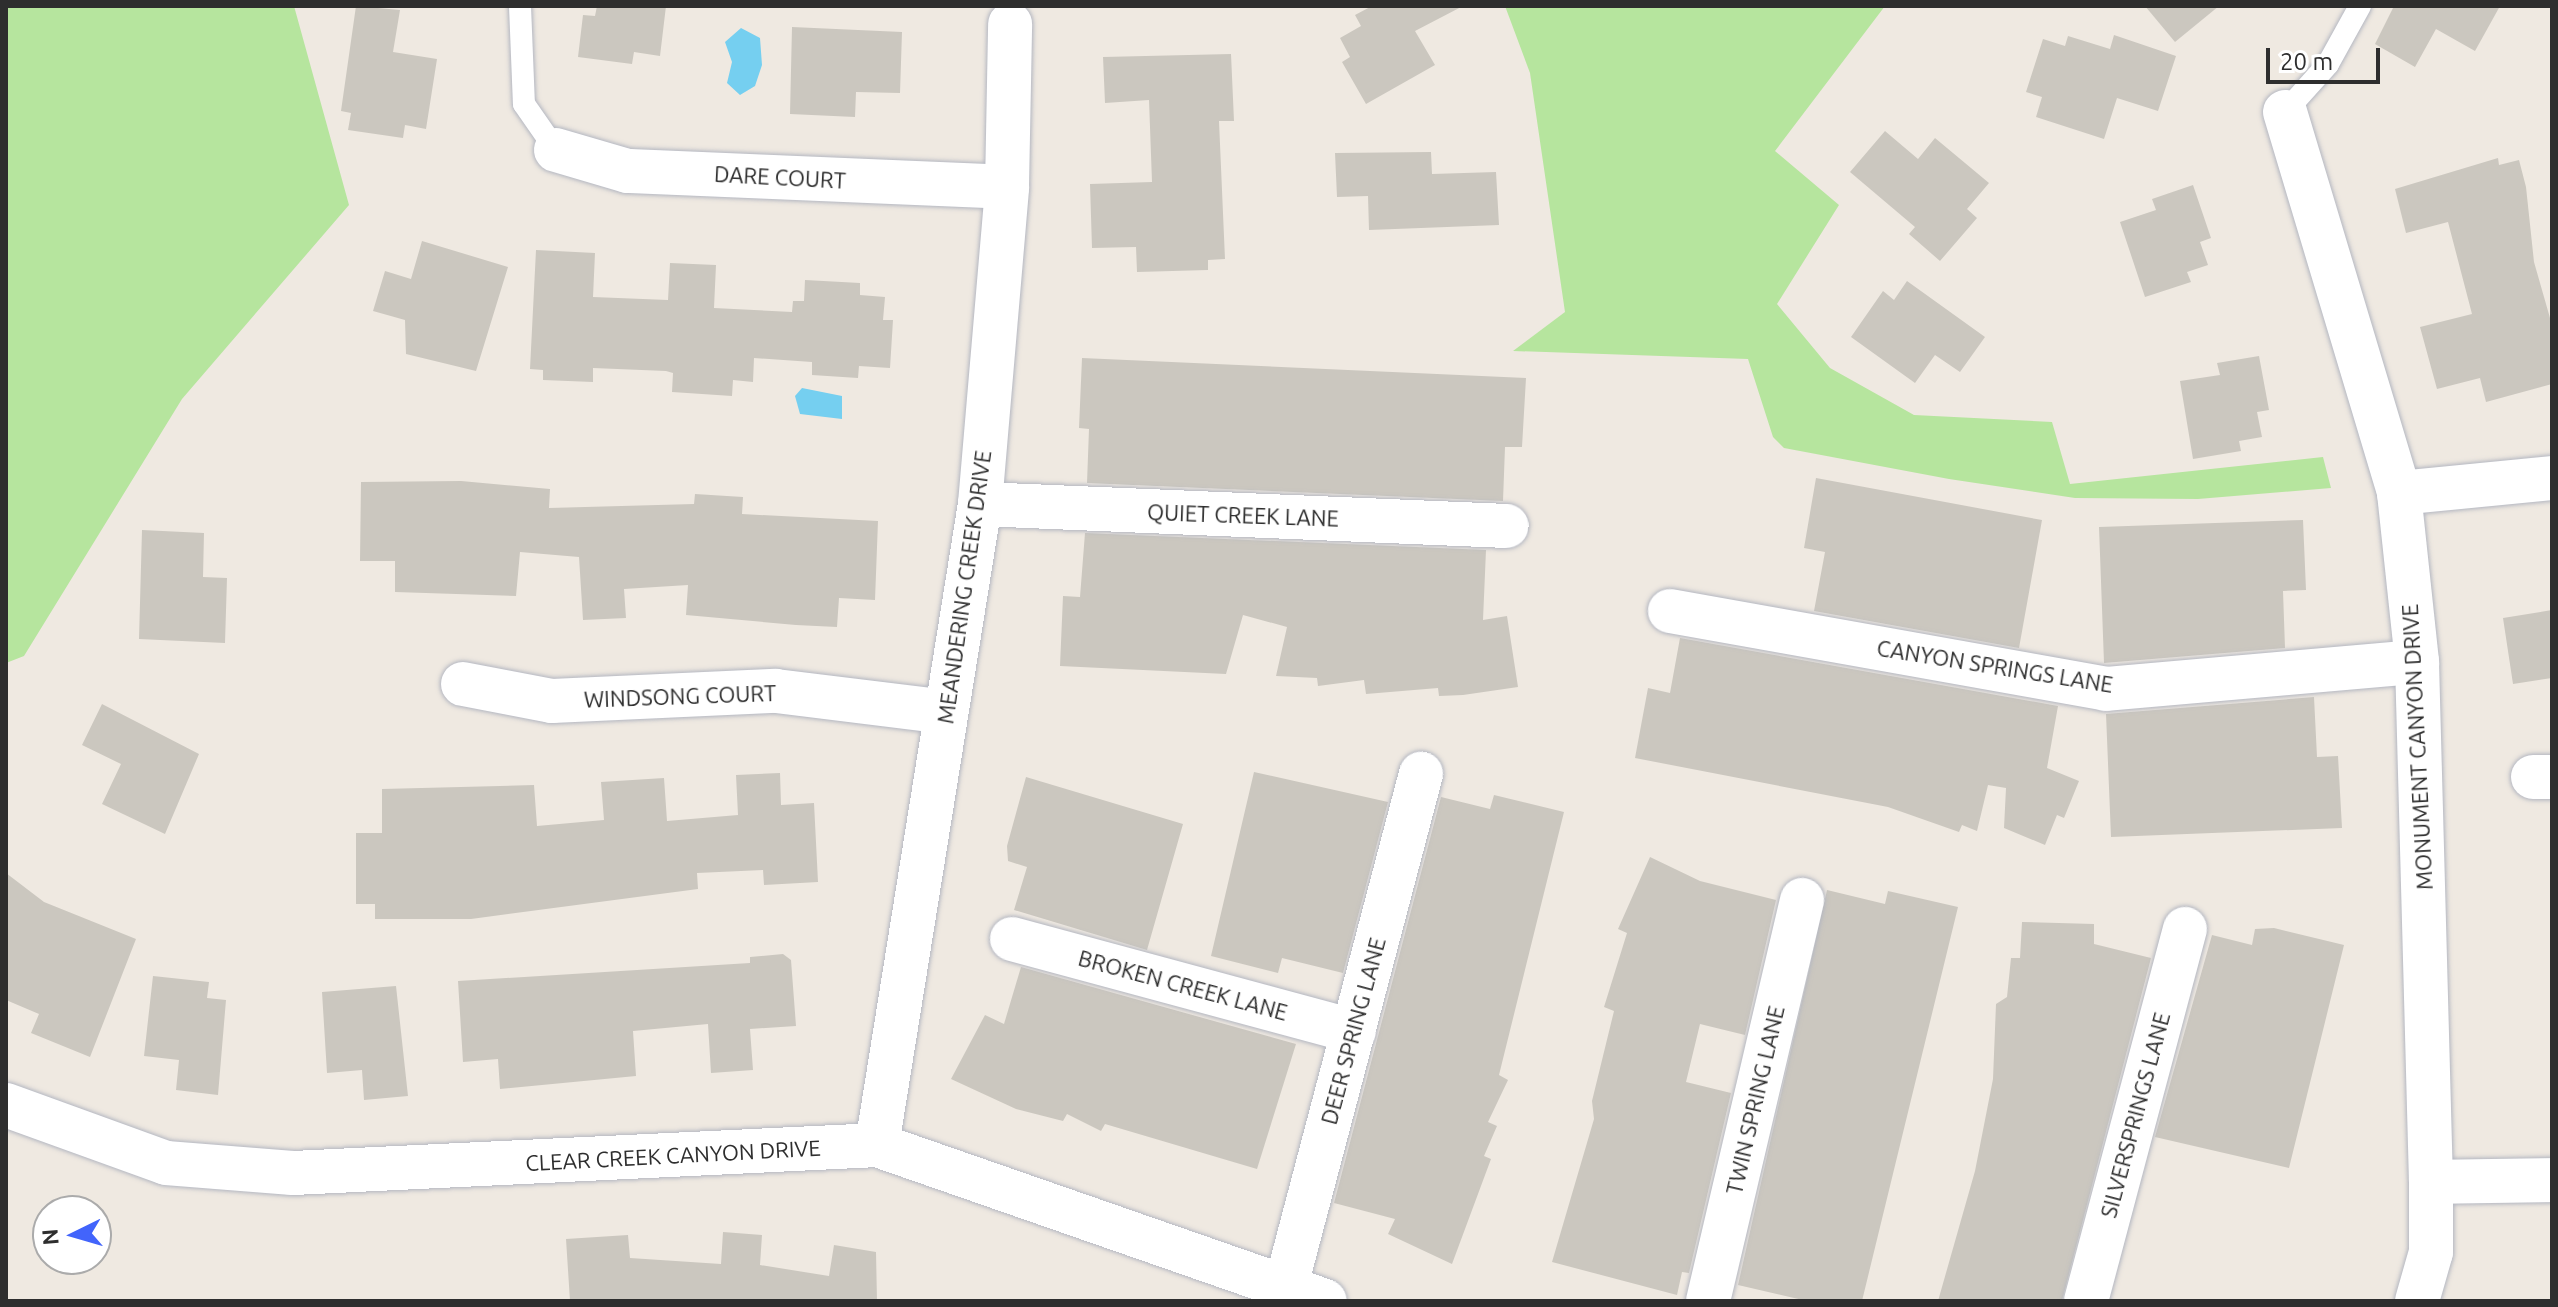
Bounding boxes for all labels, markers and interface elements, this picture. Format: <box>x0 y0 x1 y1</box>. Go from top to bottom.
scale bar <box>2270 32 2384 82</box>
text: 20 m <box>2280 48 2333 75</box>
street label: DARE COURT <box>713 160 847 194</box>
street label: MEANDERING CREEK DRIVE <box>932 449 996 725</box>
street label: QUIET CREEK LANE <box>1147 498 1339 532</box>
street label: MONUMENT CANYON DRIVE <box>2396 603 2438 891</box>
street label: CANYON SPRINGS LANE <box>1875 634 2115 698</box>
street label: WINDSONG COURT <box>583 679 777 713</box>
street label: DEER SPRING LANE <box>1315 935 1391 1127</box>
street label: BROKEN CREEK LANE <box>1075 944 1291 1026</box>
street label: TWIN SPRING LANE <box>1720 1003 1790 1197</box>
street label: SILVERSPRINGS LANE <box>2095 1009 2175 1221</box>
street label: CLEAR CREEK CANYON DRIVE <box>525 1134 821 1176</box>
north arrow <box>32 1195 112 1275</box>
text: N <box>36 1228 63 1246</box>

